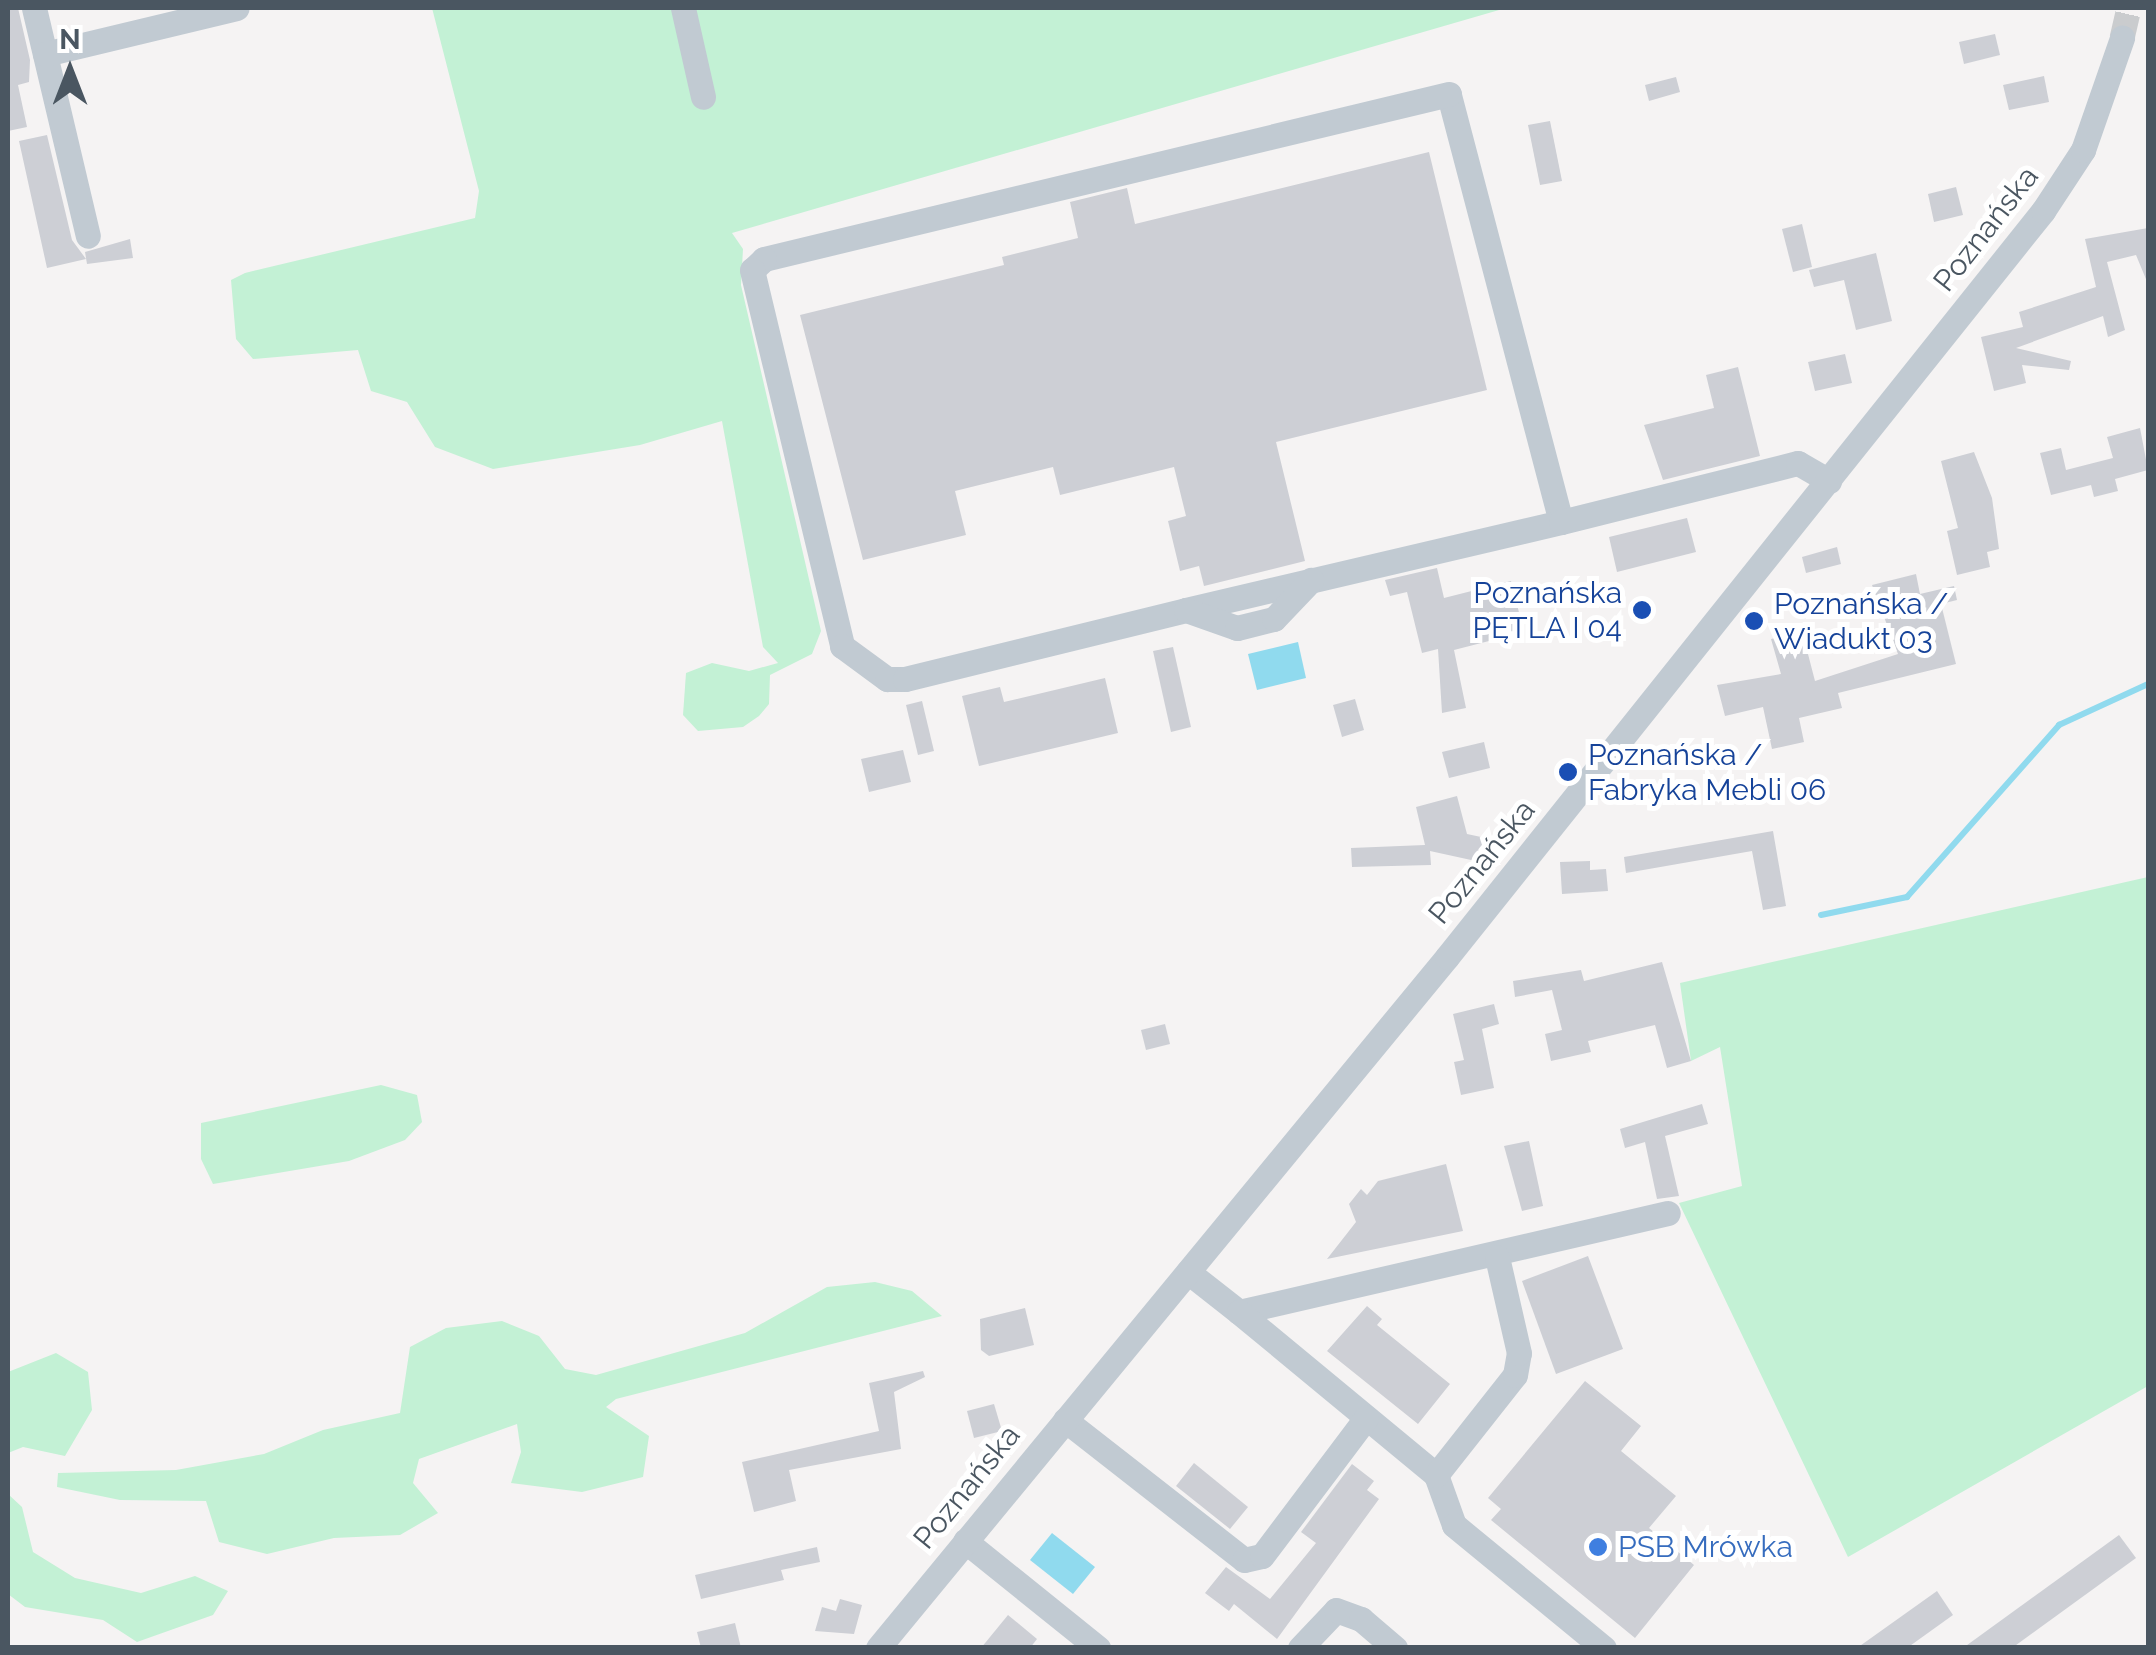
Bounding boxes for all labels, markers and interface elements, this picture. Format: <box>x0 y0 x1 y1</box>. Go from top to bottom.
north arrow <box>20 20 120 120</box>
text: N <box>59 23 81 56</box>
street label: Poznańska <box>1926 159 2046 299</box>
place label: Poznańska PĘTLA I 04 <box>1472 575 1622 646</box>
place label: Poznańska / Wiadukt 03 <box>1774 586 1948 656</box>
marker: Poznańska PĘTLA I 04 <box>1631 599 1653 621</box>
marker: Poznańska / Wiadukt 03 <box>1743 610 1765 632</box>
place label: Poznańska / Fabryka Mebli 06 <box>1588 737 1826 808</box>
marker: Poznańska / Fabryka Mebli 06 <box>1557 761 1579 783</box>
street label: Poznańska <box>1421 793 1543 931</box>
street label: Poznańska <box>906 1418 1028 1556</box>
place label: PSB Mrówka <box>1618 1529 1793 1565</box>
marker: PSB Mrówka <box>1587 1536 1609 1558</box>

